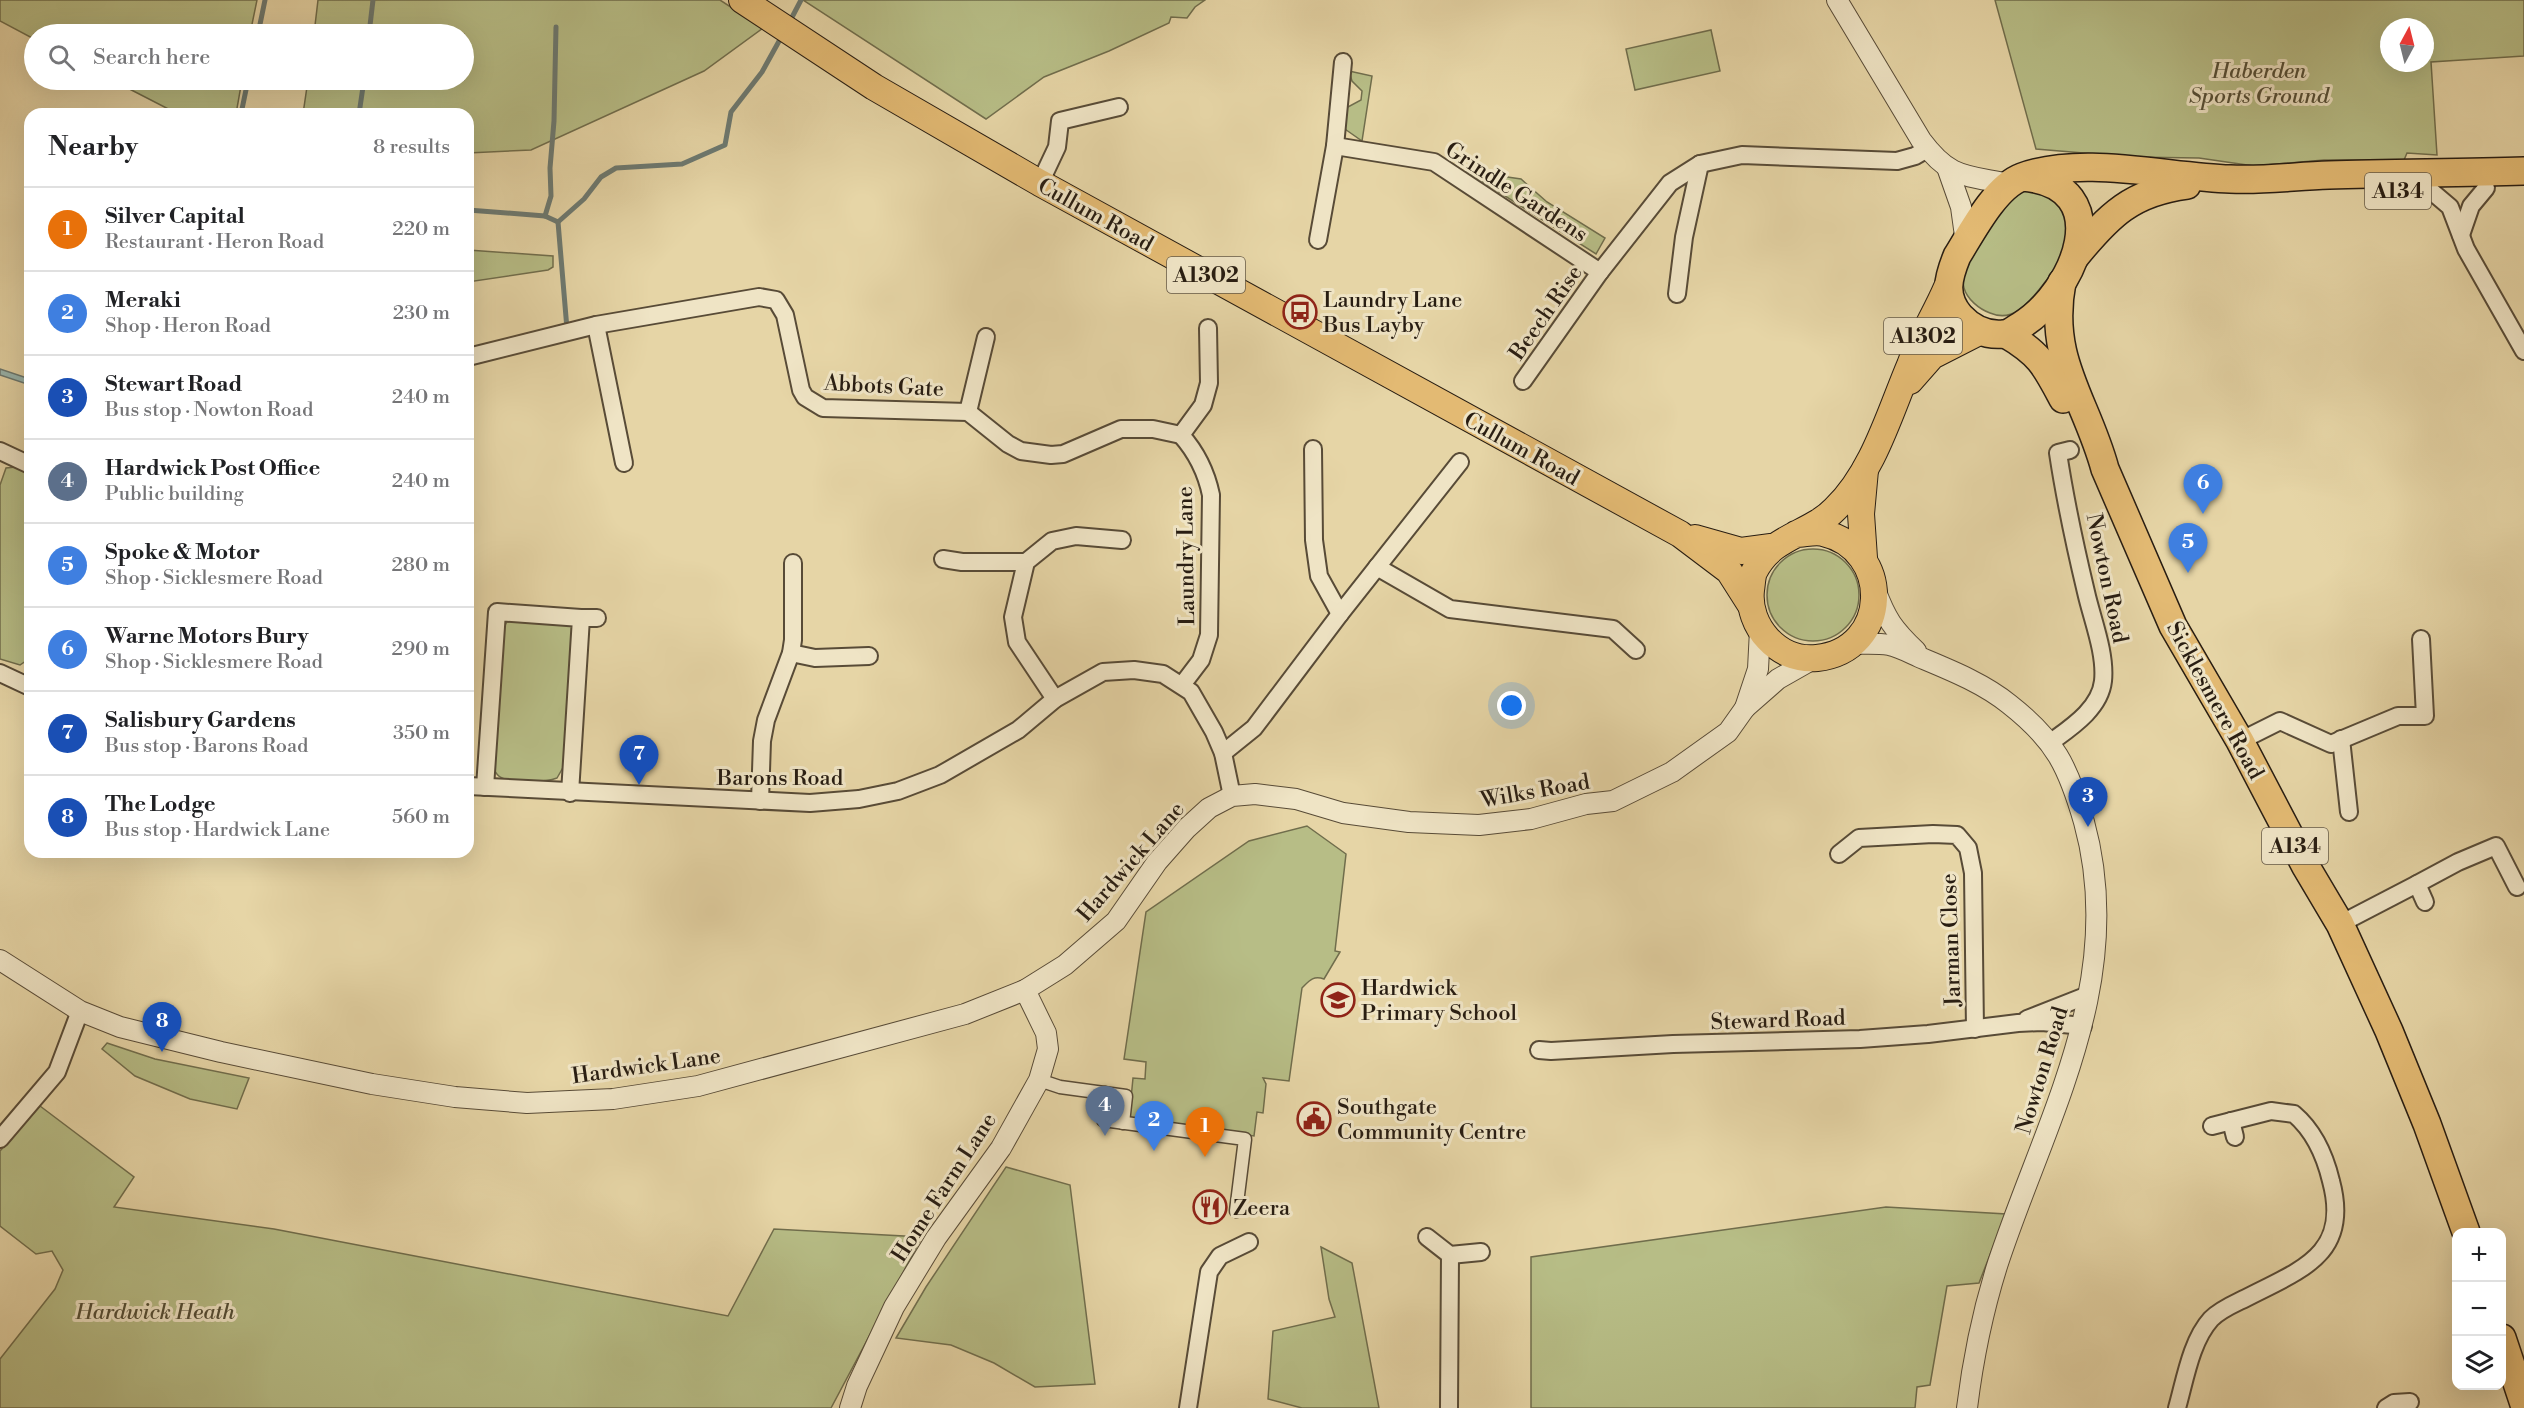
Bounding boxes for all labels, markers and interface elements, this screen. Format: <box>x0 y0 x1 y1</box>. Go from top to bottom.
north arrow <box>2380 18 2434 72</box>
search box <box>24 24 474 90</box>
icon: search <box>45 41 78 74</box>
text: Search here <box>93 44 210 71</box>
park label: Haberden Sports Ground <box>2189 58 2331 110</box>
text: Nearby <box>48 131 138 163</box>
text: 8 results <box>373 135 450 160</box>
street label: Grindle Gardens <box>1440 136 1592 248</box>
street label: Cullum Road <box>1033 172 1158 258</box>
road number: A134 <box>2365 173 2431 209</box>
text: Silver Capital <box>105 203 245 230</box>
text: 1 <box>63 217 72 242</box>
text: 220 m <box>392 217 450 242</box>
text: Restaurant · Heron Road <box>105 230 324 255</box>
road number: A1302 <box>1167 257 1245 293</box>
street label: Beech Rise <box>1503 260 1589 366</box>
text: Meraki <box>105 287 181 314</box>
place label: Laundry Lane Bus Layby <box>1322 287 1462 339</box>
bus stop icon: Laundry Lane Bus Layby <box>1282 294 1318 330</box>
text: 2 <box>61 301 74 326</box>
text: 230 m <box>393 301 450 326</box>
text: Shop · Heron Road <box>105 314 271 339</box>
road number: A1302 <box>1884 318 1962 354</box>
street label: Abbots Gate <box>822 370 945 403</box>
text: Stewart Road <box>105 371 242 398</box>
text: 3 <box>61 385 74 410</box>
text: 240 m <box>392 385 450 410</box>
text: Bus stop · Nowton Road <box>105 398 313 423</box>
street label: Cullum Road <box>1459 406 1584 492</box>
text: Hardwick Post Office <box>105 455 320 482</box>
pin: 6 <box>2184 464 2222 514</box>
text: 4 <box>61 469 74 494</box>
text: 240 m <box>392 469 450 494</box>
text: Public building <box>105 482 244 507</box>
street label: Laundry Lane <box>1172 486 1201 626</box>
street label: Nowton Road <box>2080 511 2134 646</box>
pin: 5 <box>2168 524 2208 573</box>
text: Spoke & Motor <box>105 539 260 566</box>
text: 5 <box>61 553 74 578</box>
text: 280 m <box>391 553 450 578</box>
text: Shop · Sicklesmere Road <box>105 566 323 591</box>
street label: Sicklesmere Road <box>2160 617 2269 785</box>
text: Warne Motors Bury <box>105 623 309 650</box>
text: 6 <box>61 637 74 662</box>
text: 290 m <box>392 637 450 662</box>
text: Shop · Sicklesmere Road <box>105 650 323 675</box>
your location <box>1497 691 1526 720</box>
text: Salisbury Gardens <box>105 707 296 734</box>
text: 7 <box>62 721 73 746</box>
text: 350 m <box>393 721 450 746</box>
text: Bus stop · Barons Road <box>105 734 308 759</box>
pin: 7 <box>620 736 658 785</box>
street label: Barons Road <box>716 765 844 792</box>
street label: Wilks Road <box>1478 769 1592 815</box>
pin: 3 <box>2068 778 2108 827</box>
text: The Lodge <box>105 791 216 818</box>
street label: Hardwick Lane <box>1072 796 1191 928</box>
text: 8 <box>61 805 74 830</box>
text: 560 m <box>392 805 450 830</box>
text: Bus stop · Hardwick Lane <box>105 818 330 843</box>
road number: A134 <box>2262 828 2328 864</box>
street label: Jarman Close <box>1936 873 1967 1008</box>
place label: Hardwick Primary School <box>1361 975 1518 1027</box>
school or university icon: Hardwick Primary School <box>1320 982 1356 1018</box>
pin: 8 <box>142 1002 182 1052</box>
street label: Nowton Road <box>2010 1003 2075 1137</box>
street label: Steward Road <box>1710 1005 1847 1036</box>
street label: Hardwick Lane <box>570 1043 722 1090</box>
pin: 4 <box>1086 1086 1124 1136</box>
place label: Southgate Community Centre <box>1337 1094 1526 1146</box>
public building icon: Southgate Community Centre <box>1296 1101 1332 1137</box>
pin: 2 <box>1134 1102 1174 1151</box>
street label: Home Farm Lane <box>886 1108 1003 1268</box>
pin: 1 <box>1186 1108 1224 1157</box>
restaurant icon: Zeera <box>1192 1189 1228 1225</box>
place label: Zeera <box>1233 1195 1291 1222</box>
map controls <box>2452 1228 2506 1390</box>
button: + <box>2452 1228 2506 1282</box>
button: − <box>2452 1282 2506 1336</box>
park label: Hardwick Heath <box>74 1299 236 1326</box>
button: layers <box>2452 1336 2506 1390</box>

